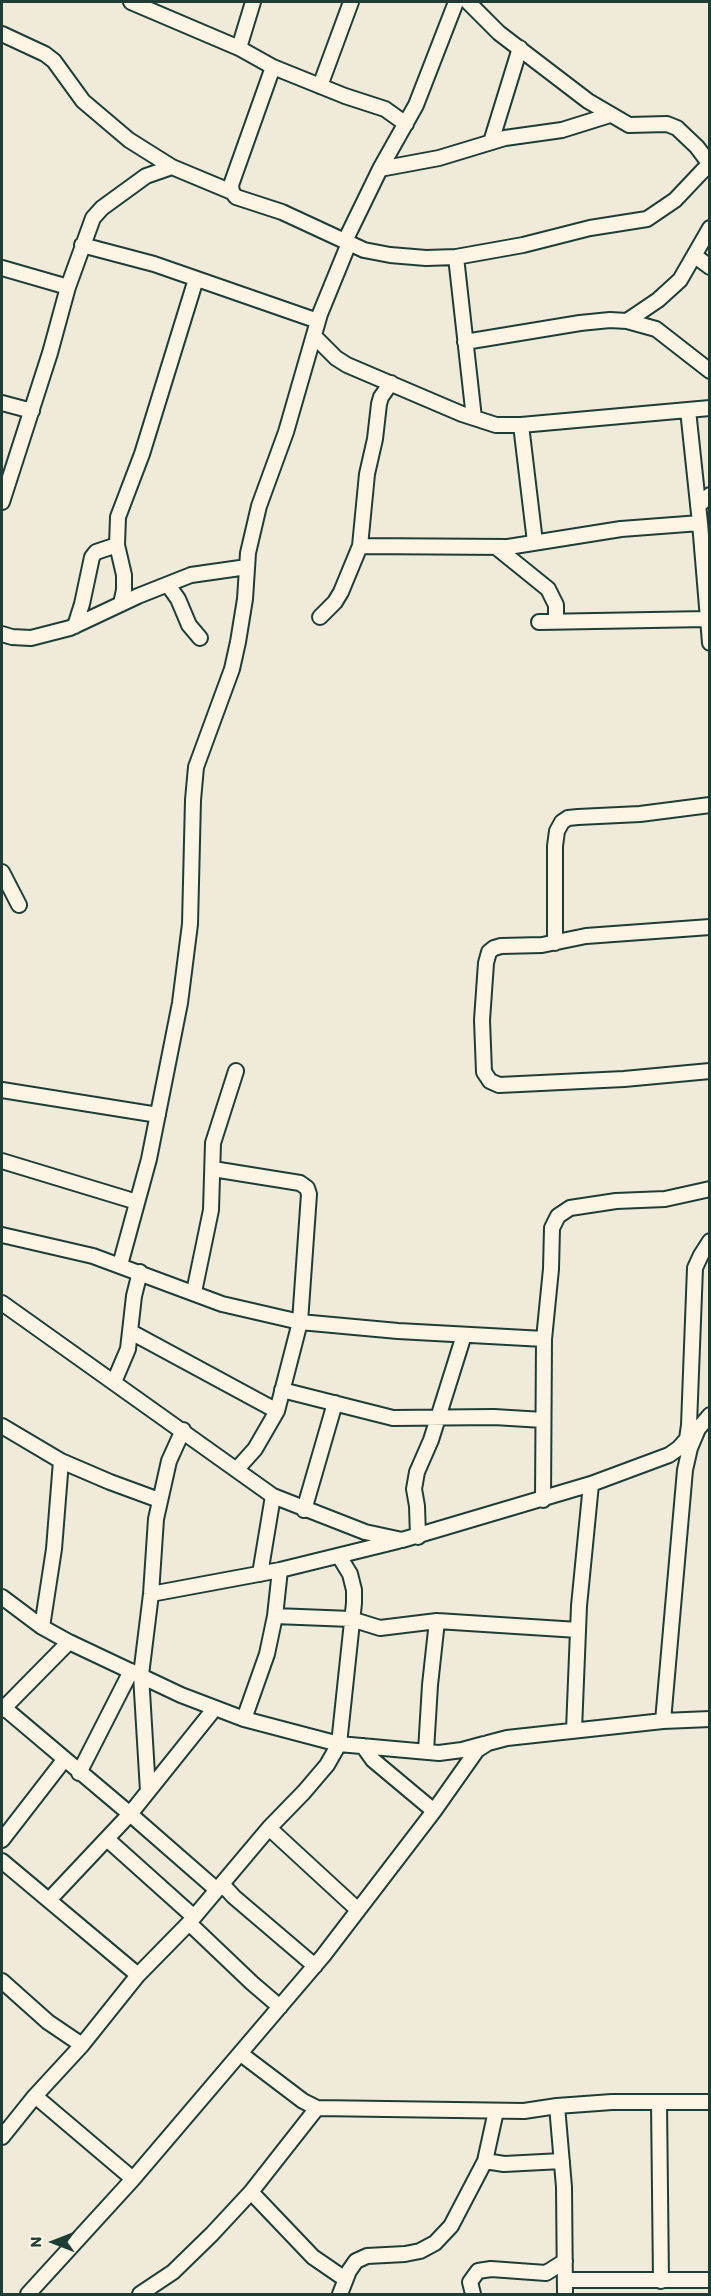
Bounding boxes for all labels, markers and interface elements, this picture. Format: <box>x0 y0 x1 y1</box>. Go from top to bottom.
north arrow <box>24 2212 84 2272</box>
text: N <box>26 2237 45 2247</box>

